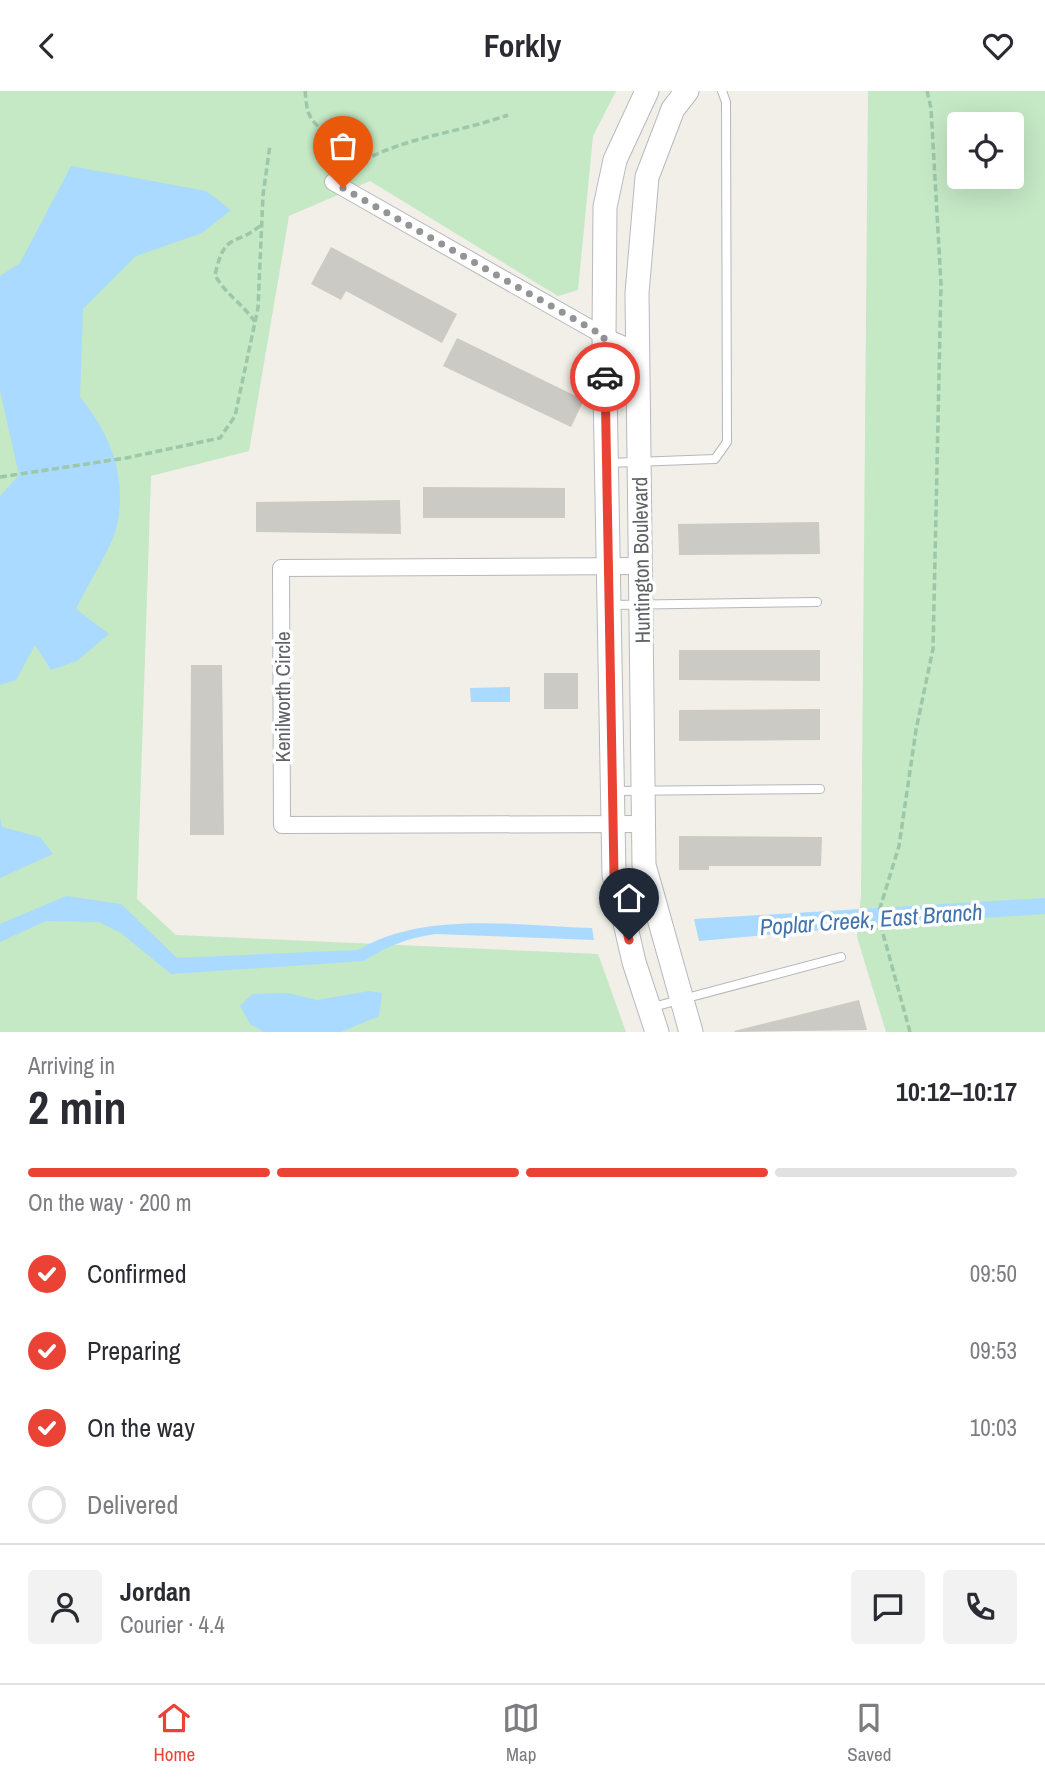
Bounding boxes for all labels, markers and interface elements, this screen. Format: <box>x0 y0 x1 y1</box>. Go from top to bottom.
text: Forkly <box>484 24 561 67</box>
icon: back <box>28 27 66 65</box>
icon: heart <box>979 27 1017 65</box>
map controls <box>947 112 1024 189</box>
button: locate <box>947 112 1024 189</box>
pin <box>313 116 373 188</box>
icon: bag <box>324 127 362 165</box>
courier <box>570 342 640 412</box>
icon: car <box>586 358 624 396</box>
street label: Huntington Boulevard <box>625 476 657 644</box>
street label: Kenilworth Circle <box>268 631 297 763</box>
pin <box>599 868 659 940</box>
icon: home <box>610 879 648 917</box>
water label: Poplar Creek, East Branch <box>759 896 983 942</box>
text: Arriving in <box>28 1050 115 1081</box>
text: 10:12–10:17 <box>896 1074 1017 1109</box>
text: 2 min <box>28 1076 127 1138</box>
text: On the way · 200 m <box>28 1187 192 1218</box>
icon: check <box>28 1255 66 1293</box>
text: Confirmed <box>87 1256 187 1291</box>
text: 09:50 <box>970 1258 1017 1289</box>
icon: check <box>28 1332 66 1370</box>
text: Preparing <box>87 1333 181 1368</box>
text: 09:53 <box>970 1335 1017 1366</box>
icon: check <box>28 1409 66 1447</box>
text: On the way <box>87 1410 195 1445</box>
text: 10:03 <box>970 1412 1017 1443</box>
text: Delivered <box>87 1487 178 1522</box>
button: person <box>28 1570 102 1644</box>
button: chat <box>851 1570 925 1644</box>
button: phone <box>943 1570 1017 1644</box>
text: Jordan <box>120 1574 191 1609</box>
text: Courier · 4.4 <box>120 1609 225 1640</box>
tab: Home <box>154 1699 195 1767</box>
tab: Map <box>502 1699 540 1767</box>
tab: Saved <box>847 1699 891 1767</box>

